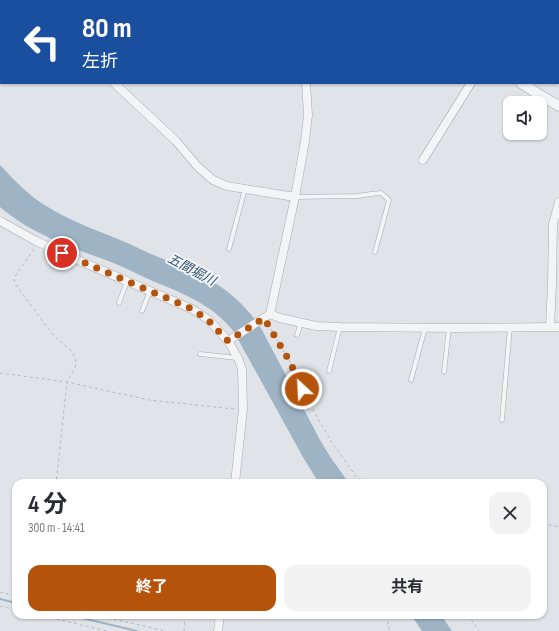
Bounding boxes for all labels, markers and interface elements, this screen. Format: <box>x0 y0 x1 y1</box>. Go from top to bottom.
text: 80 m <box>82 12 131 45</box>
icon: left <box>16 16 68 68</box>
text: 左折 <box>82 51 118 72</box>
map controls <box>503 96 547 140</box>
button: sound <box>503 96 547 140</box>
pin <box>45 236 79 270</box>
icon: arrive <box>51 242 73 264</box>
water label: 五間堀川 <box>165 251 220 290</box>
position arrow <box>281 368 323 410</box>
text: 4 分 <box>28 490 67 519</box>
button: close <box>489 492 531 534</box>
text: 300 m · 14:41 <box>28 520 85 536</box>
button: 終了 <box>28 565 276 611</box>
button: 共有 <box>284 565 531 611</box>

